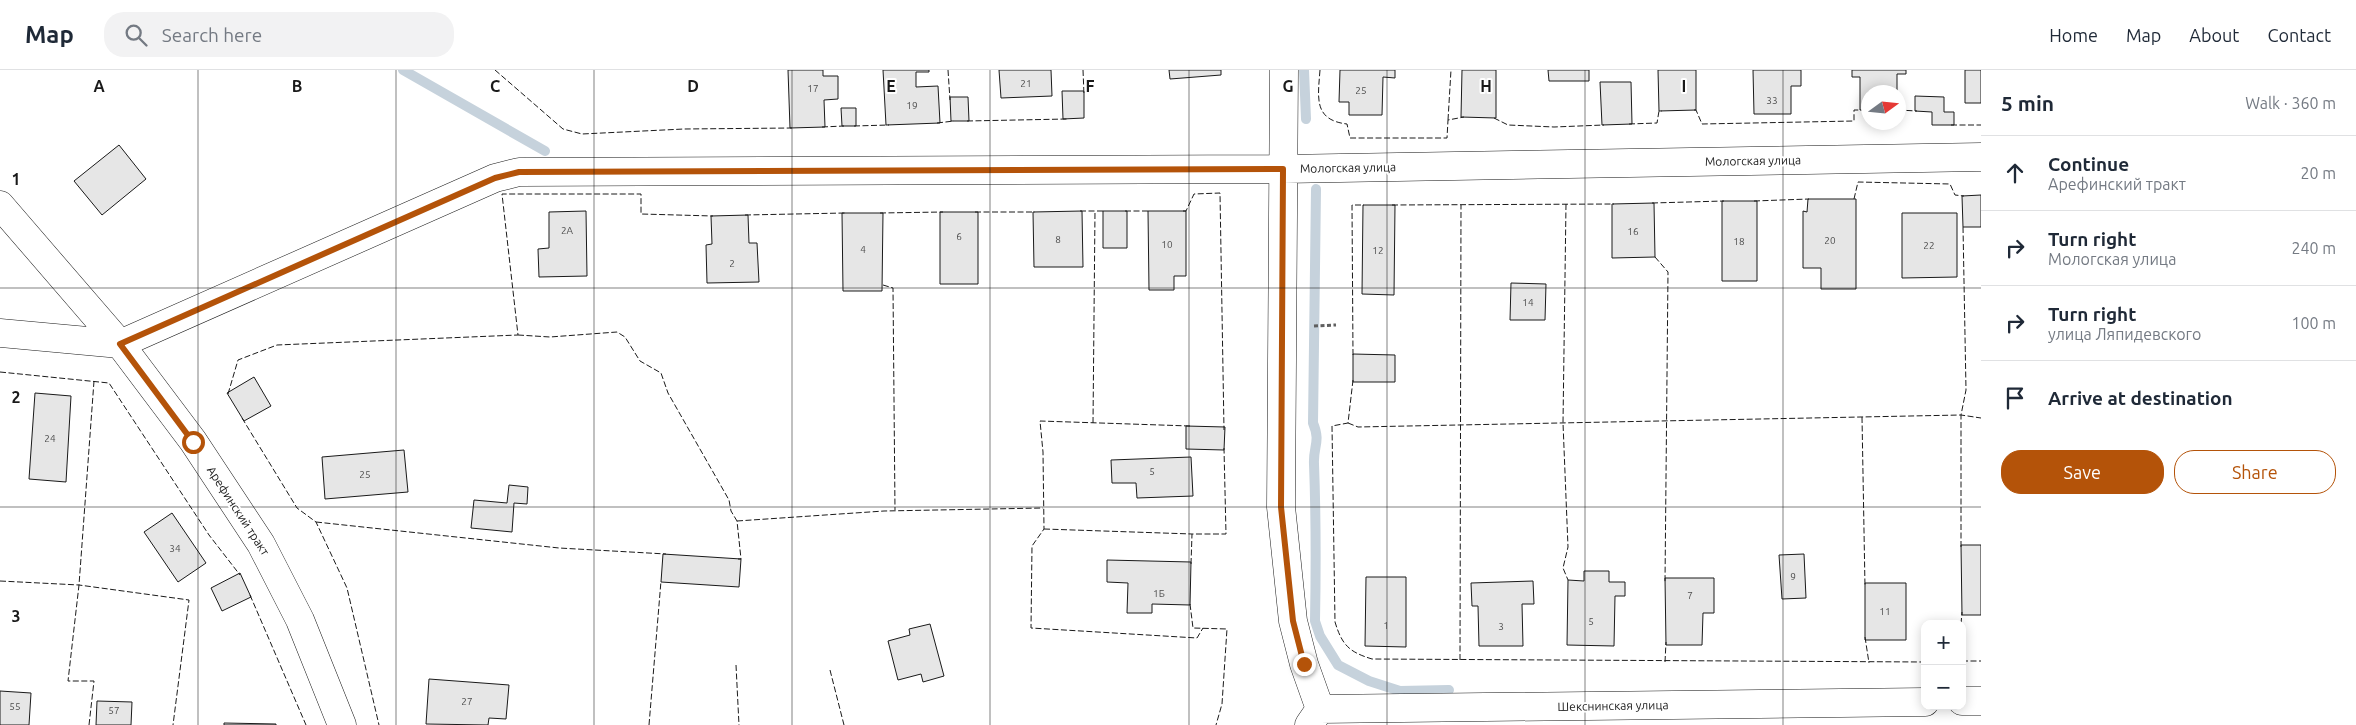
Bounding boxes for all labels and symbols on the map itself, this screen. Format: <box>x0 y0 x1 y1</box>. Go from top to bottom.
text: A <box>93 77 105 95</box>
text: B <box>292 77 302 95</box>
text: C <box>490 77 500 95</box>
text: D <box>687 77 699 95</box>
text: E <box>886 77 896 95</box>
text: F <box>1086 77 1095 95</box>
text: G <box>1282 77 1294 95</box>
text: H <box>1480 77 1492 95</box>
text: I <box>1682 77 1686 95</box>
house number: 21 <box>1020 78 1032 89</box>
house number: 17 <box>807 83 819 94</box>
house number: 25 <box>1355 85 1367 96</box>
north arrow <box>1861 85 1906 130</box>
house number: 33 <box>1766 95 1778 106</box>
house number: 19 <box>906 100 918 111</box>
street label: Мологская улица <box>1705 153 1801 168</box>
street label: Мологская улица <box>1300 160 1396 175</box>
text: 1 <box>11 170 21 188</box>
house number: 2А <box>561 225 574 236</box>
house number: 16 <box>1627 226 1639 237</box>
house number: 6 <box>956 231 962 242</box>
house number: 8 <box>1055 234 1061 245</box>
house number: 20 <box>1824 235 1836 246</box>
house number: 18 <box>1733 236 1745 247</box>
house number: 10 <box>1161 239 1173 250</box>
house number: 22 <box>1923 240 1935 251</box>
house number: 4 <box>860 244 866 255</box>
house number: 12 <box>1372 245 1384 256</box>
house number: 2 <box>729 258 735 269</box>
house number: 14 <box>1522 297 1534 308</box>
text: 2 <box>11 388 21 406</box>
route start <box>182 431 205 454</box>
house number: 24 <box>44 433 56 444</box>
street label: Арефинский тракт <box>205 464 272 558</box>
house number: 5 <box>1149 466 1155 477</box>
house number: 25 <box>359 469 371 480</box>
house number: 34 <box>169 543 181 554</box>
house number: 9 <box>1790 571 1796 582</box>
house number: 1Б <box>1153 588 1165 599</box>
house number: 7 <box>1687 590 1693 601</box>
house number: 11 <box>1879 606 1891 617</box>
text: 3 <box>11 607 21 625</box>
house number: 5 <box>1588 616 1594 627</box>
house number: 1 <box>1383 620 1389 631</box>
house number: 3 <box>1498 621 1504 632</box>
route end <box>1293 653 1316 676</box>
house number: 27 <box>461 696 473 707</box>
street label: Шекснинская улица <box>1557 698 1669 713</box>
house number: 55 <box>9 701 21 712</box>
house number: 57 <box>108 705 120 716</box>

